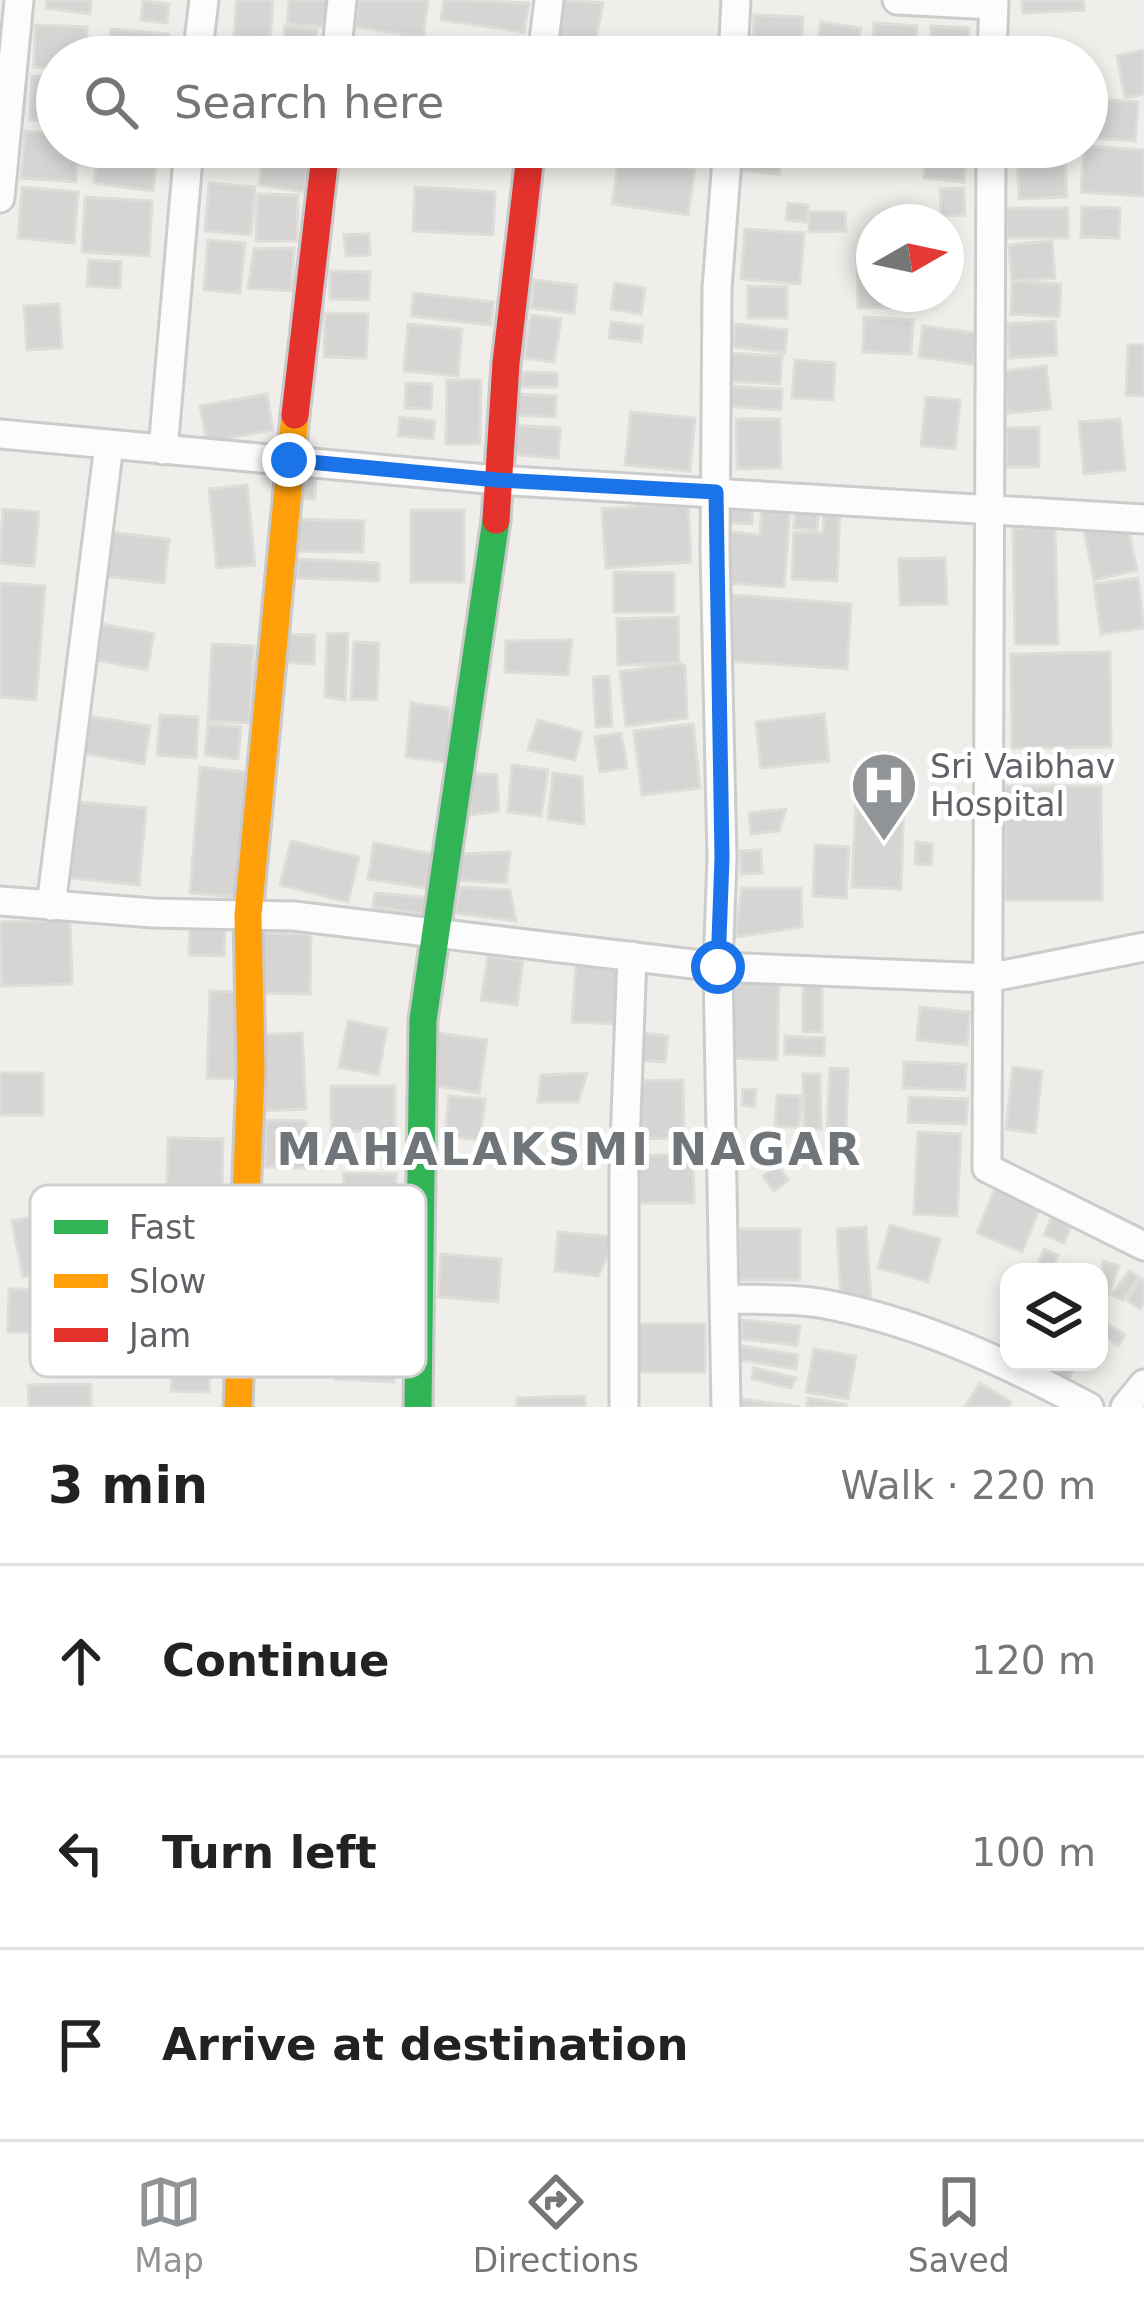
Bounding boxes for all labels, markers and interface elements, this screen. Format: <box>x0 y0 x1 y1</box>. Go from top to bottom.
search box <box>36 36 1108 168</box>
icon: search <box>78 69 144 135</box>
text: Search here <box>174 76 444 129</box>
north arrow <box>856 204 964 312</box>
route end <box>262 433 316 487</box>
place label: Sri Vaibhav Hospital <box>930 747 1115 824</box>
hospital icon: Sri Vaibhav Hospital <box>849 750 919 844</box>
route start <box>691 940 745 994</box>
district label: MAHALAKSMI NAGAR <box>277 1123 863 1176</box>
legend <box>30 1185 426 1377</box>
text: Fast <box>129 1208 195 1247</box>
text: Slow <box>129 1262 206 1301</box>
map controls <box>1000 1263 1108 1371</box>
button: layers <box>1000 1263 1108 1371</box>
text: Jam <box>127 1316 191 1355</box>
text: 3 min <box>48 1456 208 1515</box>
text: Walk · 220 m <box>841 1463 1096 1508</box>
icon: ahead <box>48 1628 114 1694</box>
text: Continue <box>162 1634 390 1687</box>
text: 120 m <box>971 1638 1096 1683</box>
icon: left <box>48 1820 114 1886</box>
text: Turn left <box>162 1826 377 1879</box>
text: 100 m <box>971 1830 1096 1875</box>
icon: arrive <box>48 2012 114 2078</box>
text: Arrive at destination <box>162 2018 688 2071</box>
tab: Map <box>134 2169 204 2280</box>
tab: Directions <box>473 2169 639 2280</box>
tab: Saved <box>908 2169 1010 2280</box>

